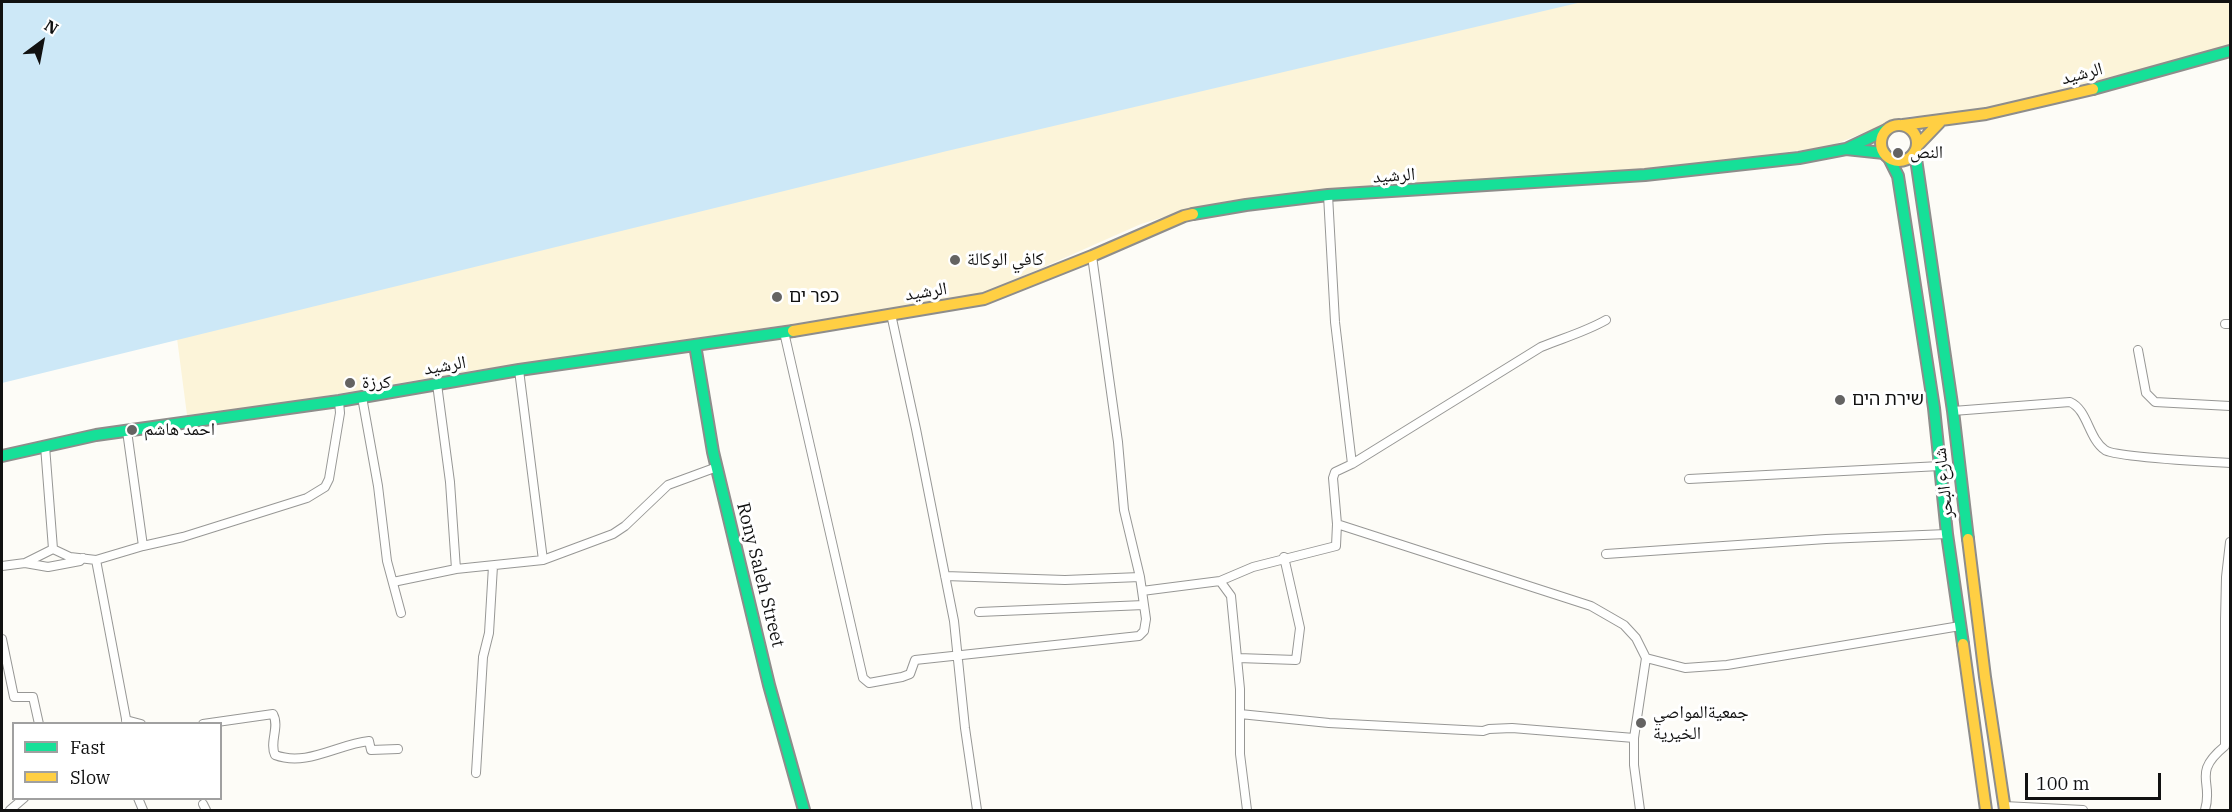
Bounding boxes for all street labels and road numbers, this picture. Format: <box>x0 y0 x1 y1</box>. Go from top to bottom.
street label: الرشيد <box>2059 58 2105 90</box>
street label: الرشيد <box>1372 164 1416 188</box>
street label: الرشيد <box>903 278 949 306</box>
street label: الرشيد <box>422 352 468 380</box>
street label: شارع البحر <box>1930 447 1958 519</box>
street label: Rony Saleh Street <box>732 500 788 650</box>

